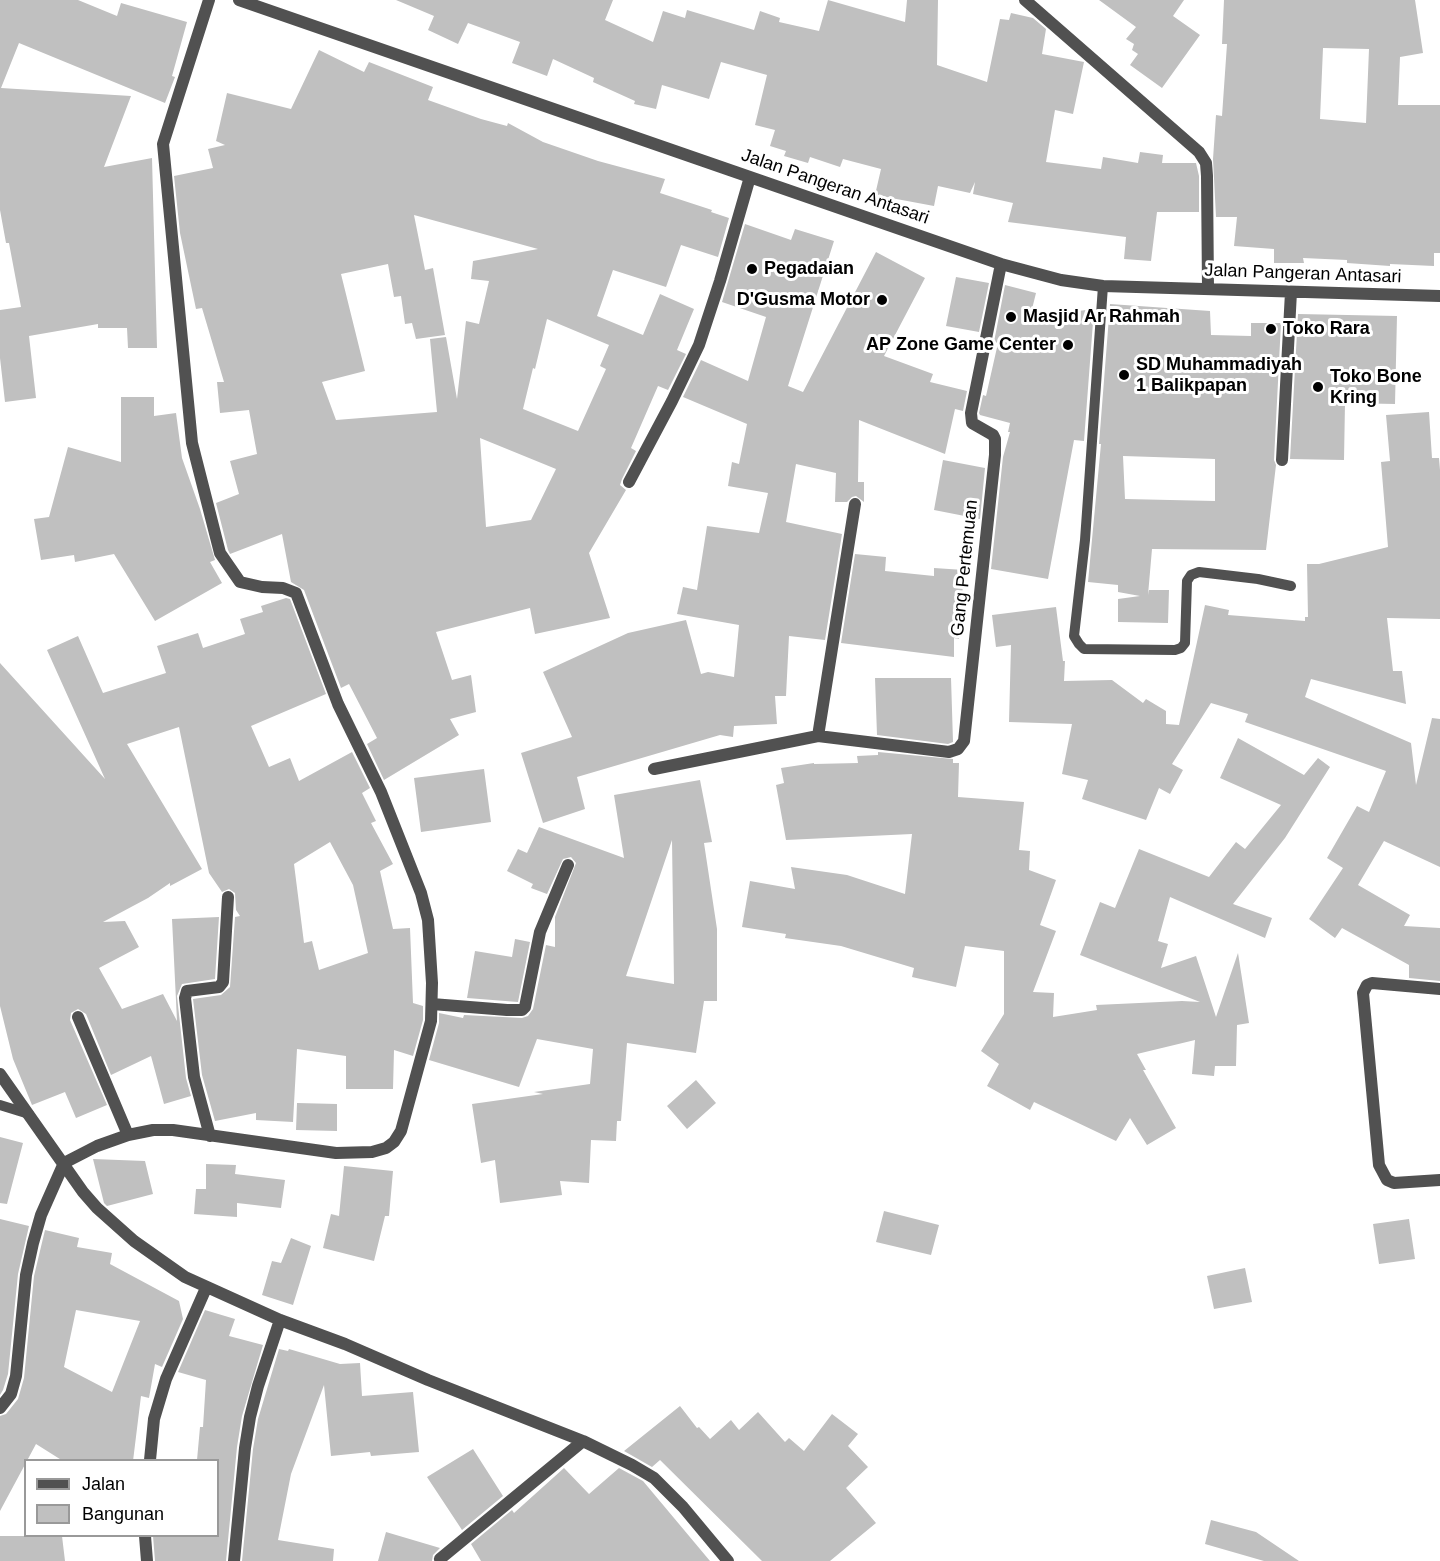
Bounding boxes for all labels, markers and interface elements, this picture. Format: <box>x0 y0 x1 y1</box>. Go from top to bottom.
street label: Jalan Pangeran Antasari <box>738 145 932 229</box>
place label: Pegadaian <box>764 258 854 280</box>
street label: Jalan Pangeran Antasari <box>1204 260 1402 288</box>
marker: Pegadaian <box>745 262 759 276</box>
place label: D'Gusma Motor <box>737 289 870 311</box>
marker: D'Gusma Motor <box>875 293 889 307</box>
place label: Masjid Ar Rahmah <box>1023 306 1180 328</box>
marker: Masjid Ar Rahmah <box>1004 310 1018 324</box>
place label: Toko Rara <box>1283 318 1370 340</box>
marker: Toko Rara <box>1264 322 1278 336</box>
place label: AP Zone Game Center <box>866 334 1056 356</box>
marker: AP Zone Game Center <box>1061 338 1075 352</box>
place label: SD Muhammadiyah 1 Balikpapan <box>1136 354 1302 397</box>
place label: Toko Bone Kring <box>1330 366 1422 409</box>
marker: SD Muhammadiyah 1 Balikpapan <box>1117 368 1131 382</box>
marker: Toko Bone Kring <box>1311 380 1325 394</box>
street label: Gang Pertemuan <box>947 499 983 637</box>
legend <box>24 1459 219 1537</box>
text: Jalan <box>82 1474 125 1494</box>
text: Bangunan <box>82 1504 164 1524</box>

